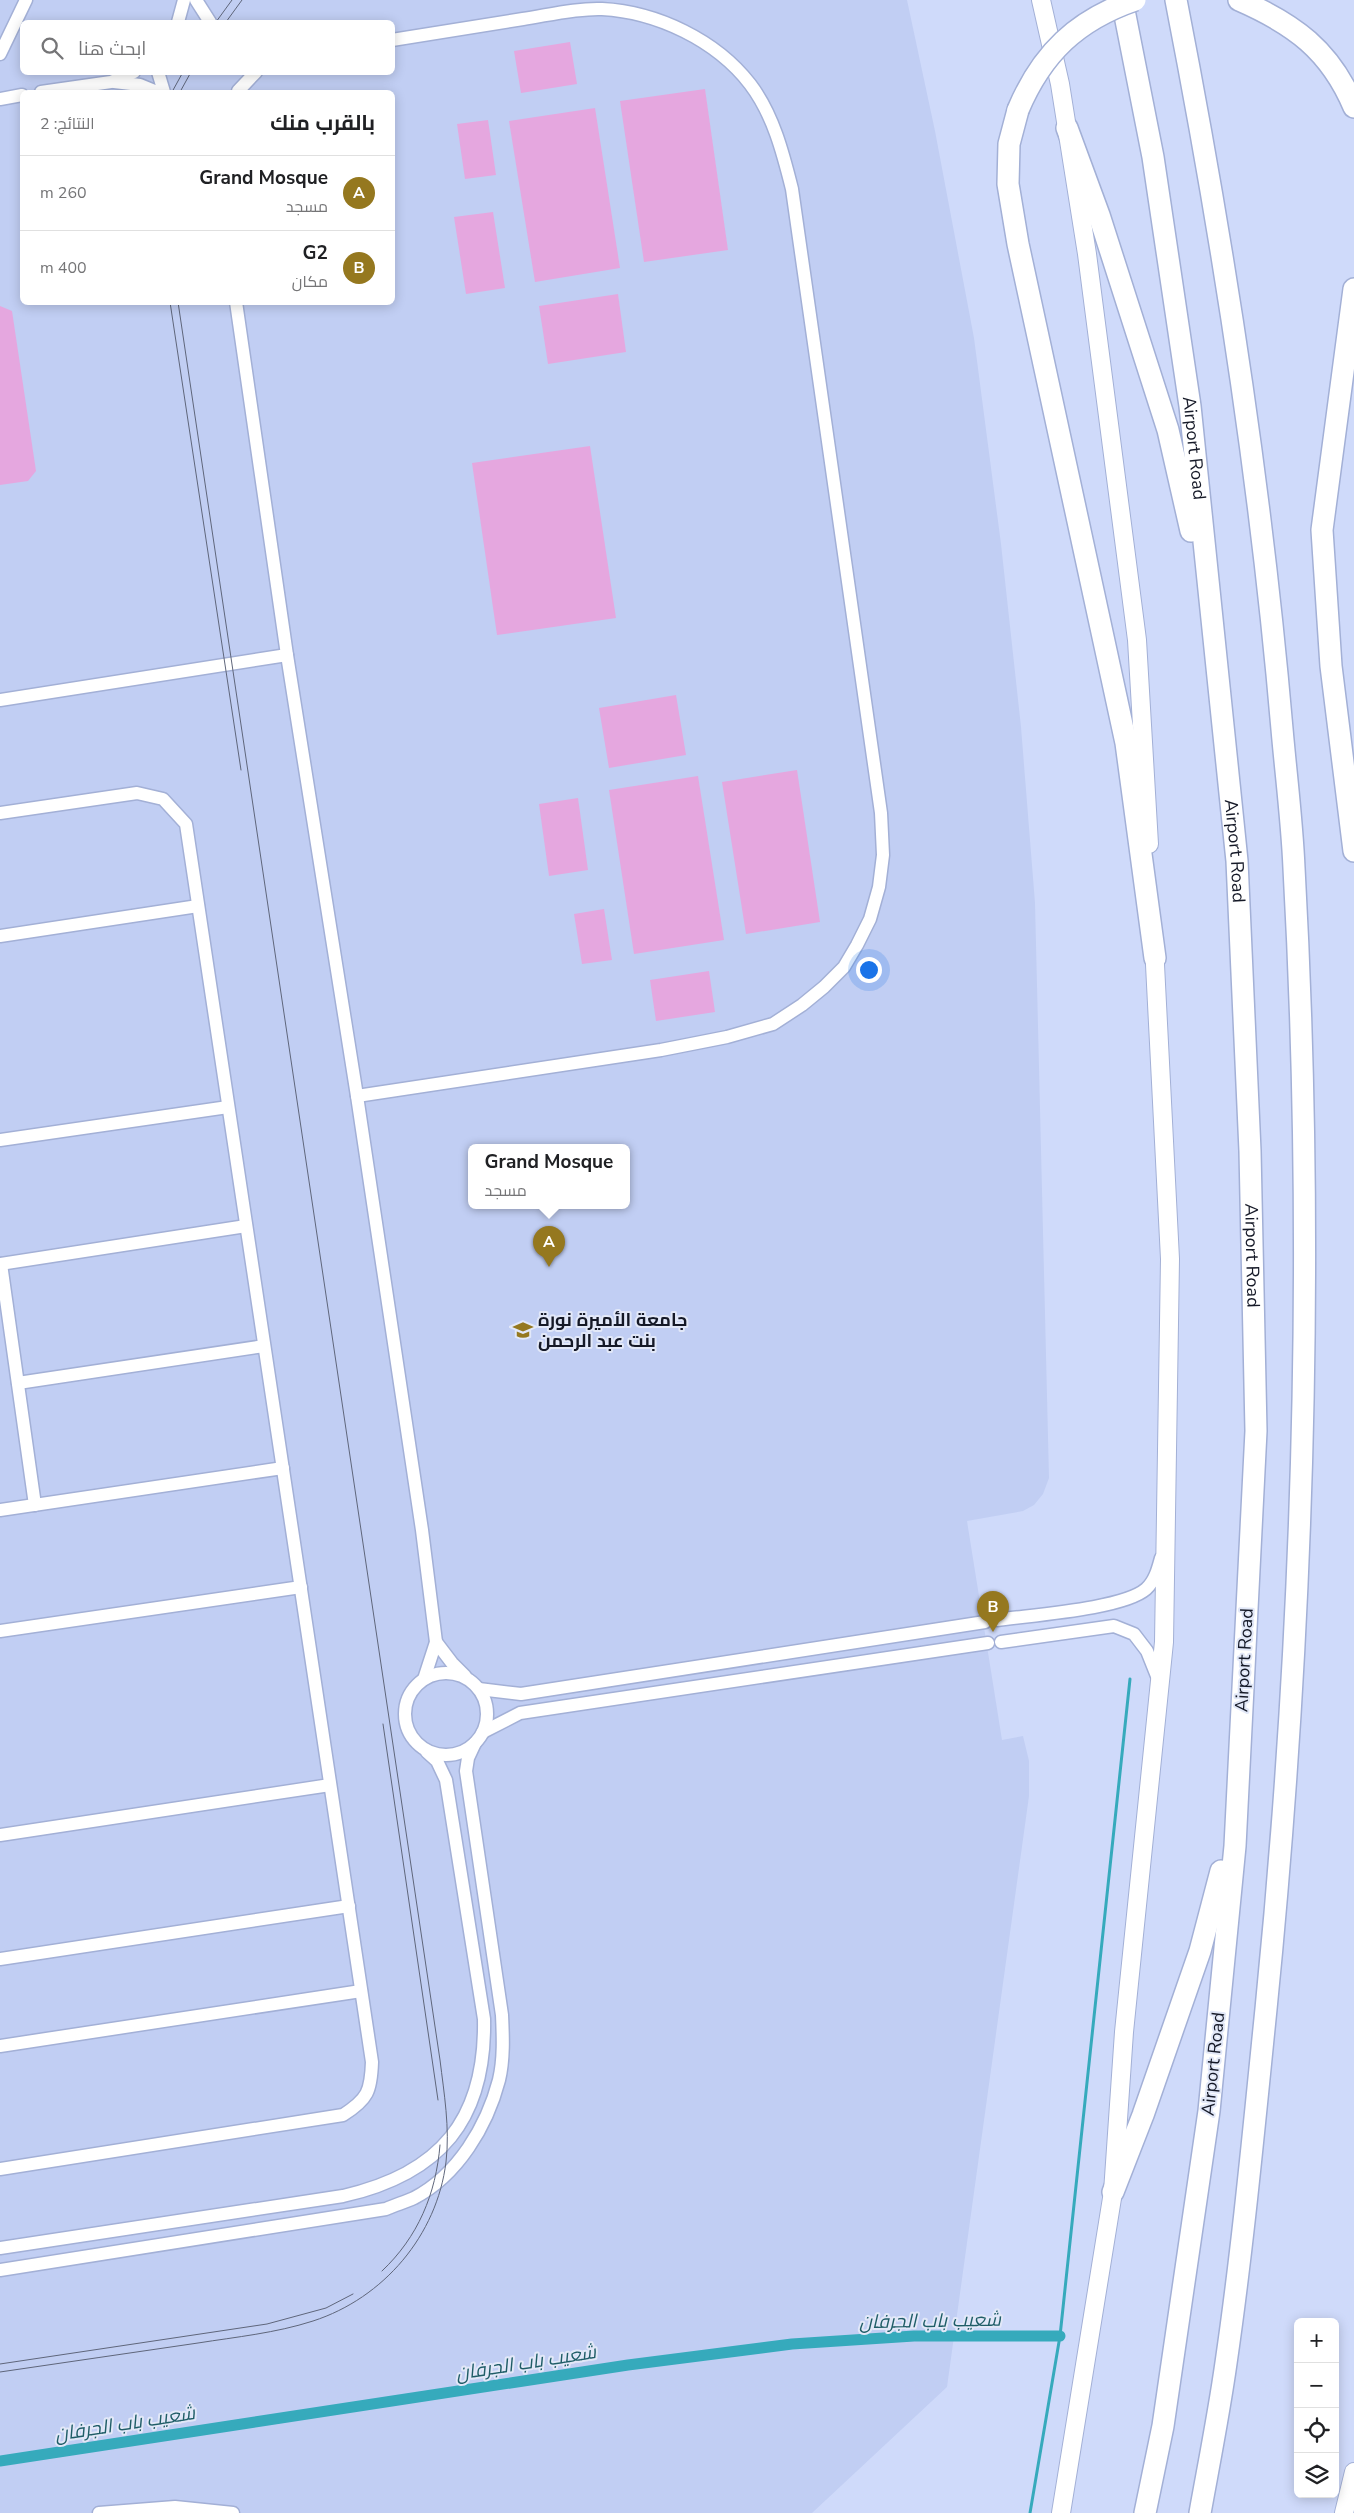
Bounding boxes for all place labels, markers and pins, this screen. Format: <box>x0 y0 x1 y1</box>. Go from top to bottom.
pin: A <box>533 1226 565 1267</box>
place label: جامعة الأميرة نورة بنت عبد الرحمن <box>538 1308 687 1353</box>
school or university icon: جامعة الأميرة نورة بنت عبد الرحمن <box>512 1319 534 1341</box>
pin: B <box>977 1591 1009 1632</box>

